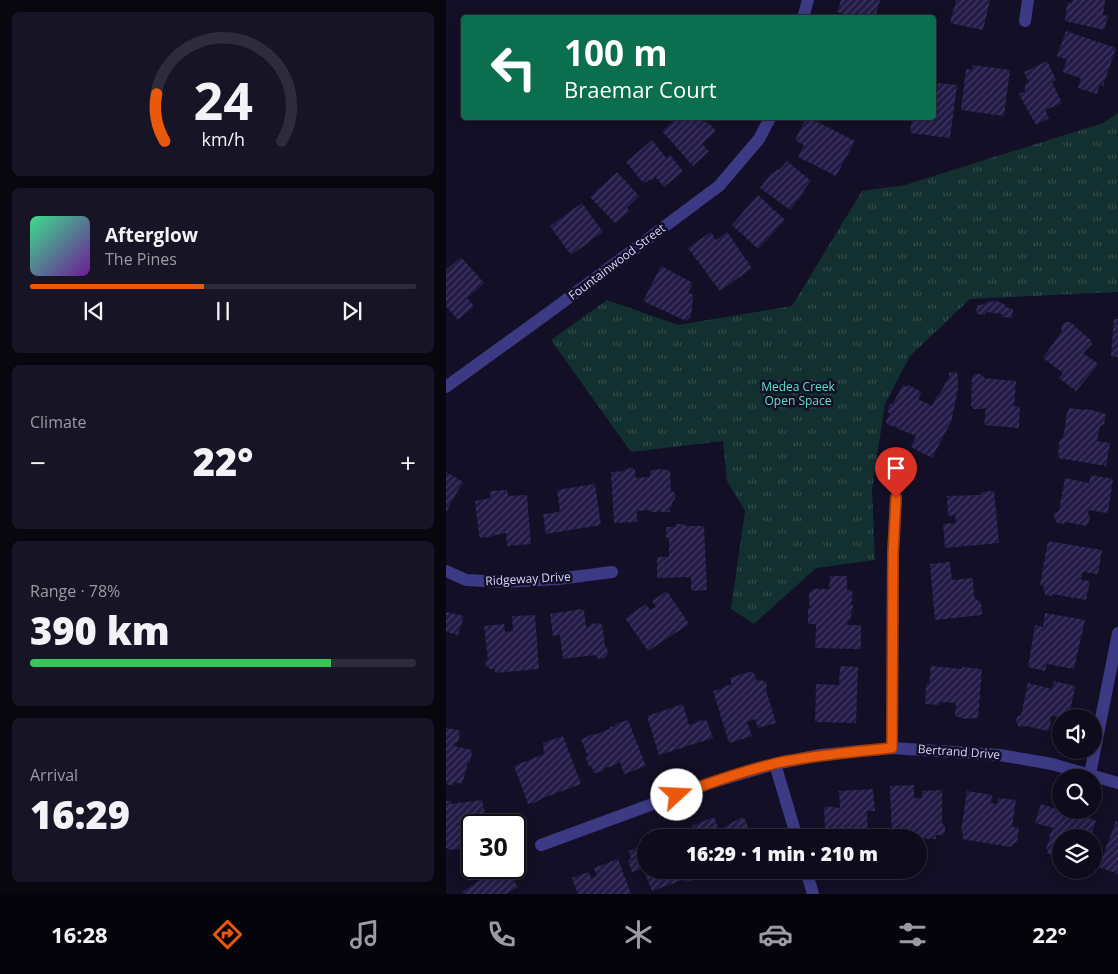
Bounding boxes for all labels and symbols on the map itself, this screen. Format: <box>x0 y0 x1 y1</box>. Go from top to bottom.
street label: Fountainwood Street <box>565 220 669 304</box>
park label: Medea Creek Open Space <box>761 378 836 409</box>
pin <box>875 447 917 498</box>
street label: Ridgeway Drive <box>485 568 571 589</box>
street label: Bertrand Drive <box>917 740 1001 763</box>
position arrow <box>650 768 702 820</box>
speed limit sign: 30 <box>461 814 526 879</box>

